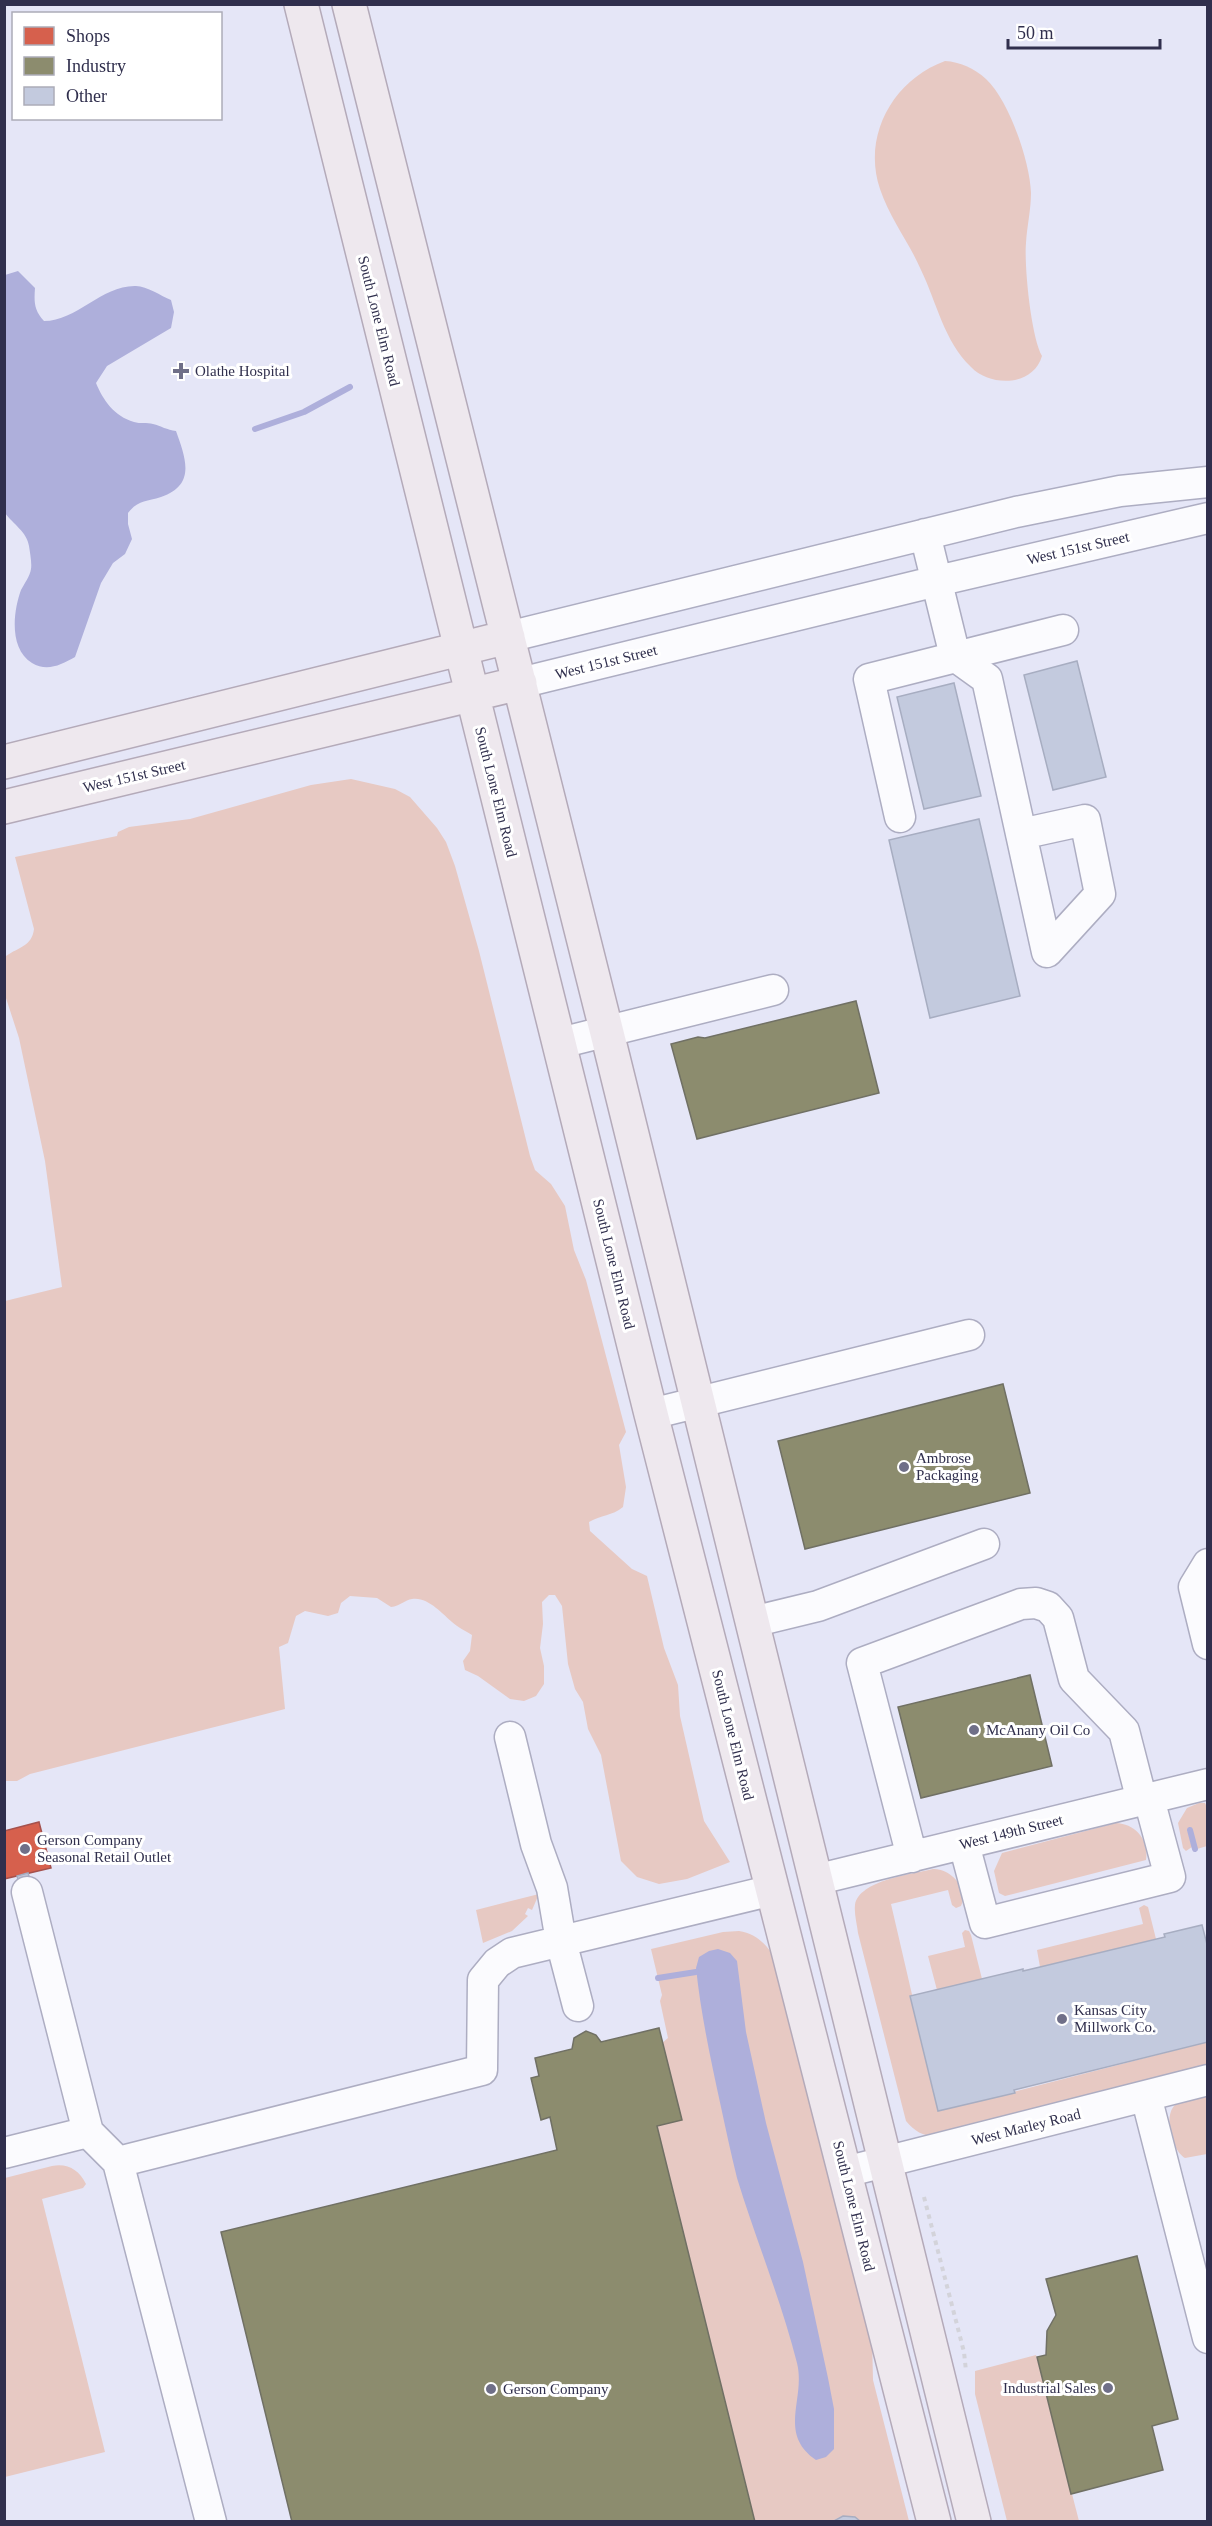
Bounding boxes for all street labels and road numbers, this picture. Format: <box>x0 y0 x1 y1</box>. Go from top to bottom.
street label: South Lone Elm Road <box>355 254 403 388</box>
street label: West 151st Street <box>1025 528 1132 568</box>
street label: West 151st Street <box>553 641 659 682</box>
street label: South Lone Elm Road <box>472 725 520 859</box>
street label: West 151st Street <box>81 756 188 796</box>
street label: South Lone Elm Road <box>590 1197 638 1331</box>
street label: South Lone Elm Road <box>709 1668 757 1802</box>
street label: West 149th Street <box>958 1811 1065 1853</box>
street label: West Marley Road <box>970 2106 1083 2148</box>
street label: South Lone Elm Road <box>830 2139 878 2273</box>

